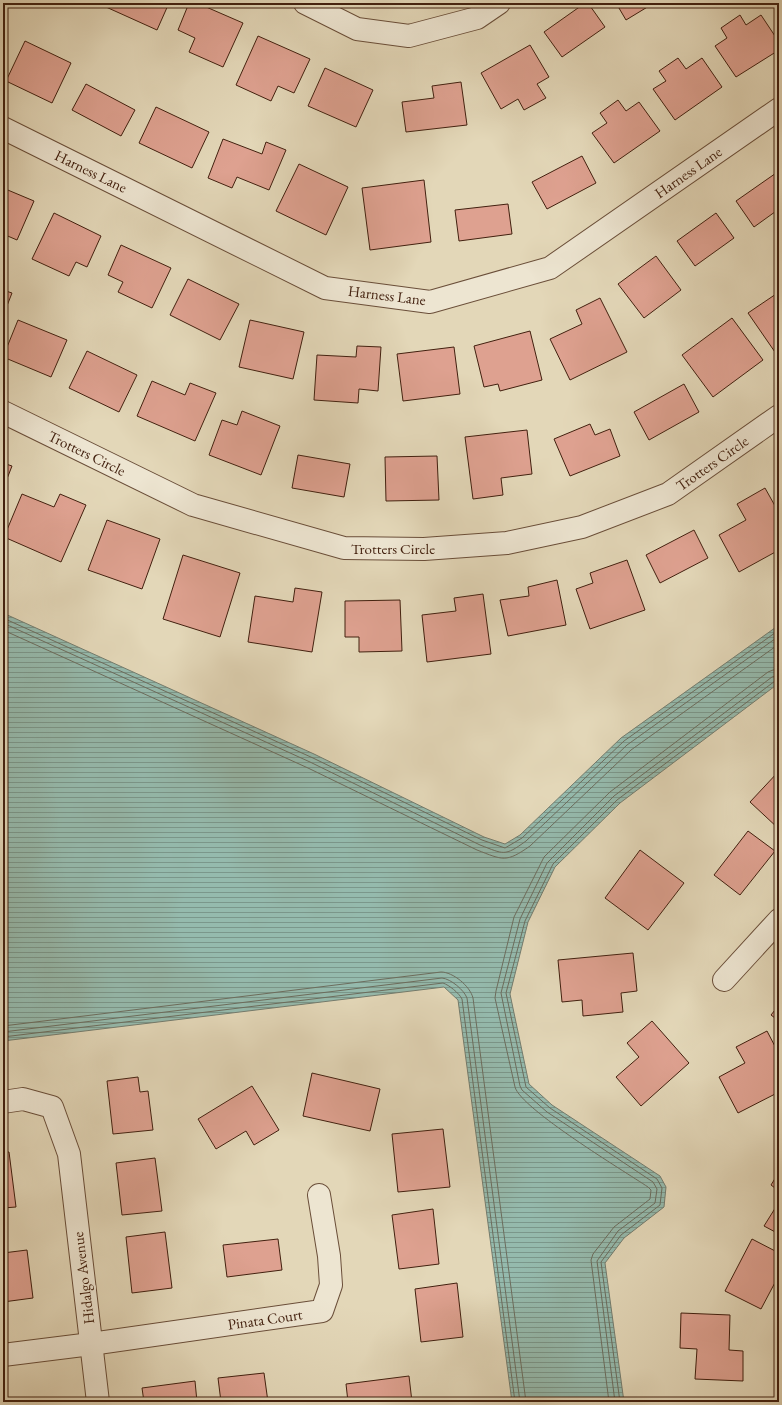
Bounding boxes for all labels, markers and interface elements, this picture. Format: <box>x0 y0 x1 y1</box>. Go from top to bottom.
street label: Harness Lane <box>651 142 726 202</box>
street label: Harness Lane <box>52 145 130 197</box>
street label: Harness Lane <box>347 281 427 309</box>
street label: Trotters Circle <box>45 426 129 480</box>
street label: Trotters Circle <box>672 431 752 495</box>
street label: Trotters Circle <box>351 539 435 558</box>
street label: Hidalgo Avenue <box>68 1231 98 1325</box>
street label: Pinata Court <box>226 1304 304 1334</box>

